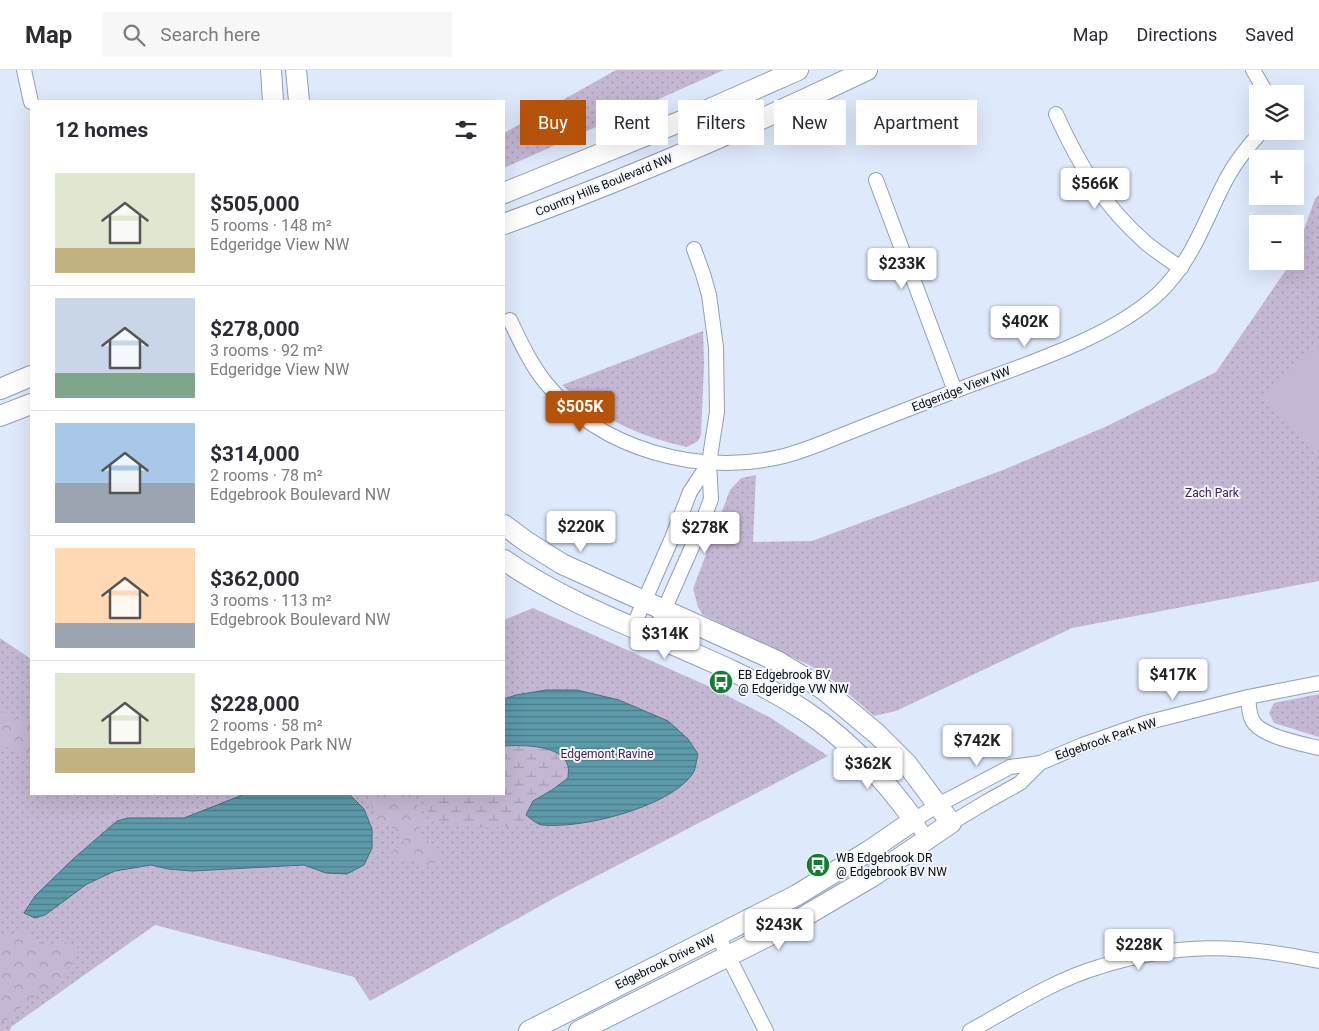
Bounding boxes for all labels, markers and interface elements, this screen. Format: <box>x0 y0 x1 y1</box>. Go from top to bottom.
search box <box>102 12 452 57</box>
text: Map <box>25 21 72 49</box>
icon: search <box>120 21 148 49</box>
text: Search here <box>160 23 260 46</box>
text: Map <box>1073 24 1108 45</box>
text: Directions <box>1136 24 1217 45</box>
text: Saved <box>1245 24 1294 45</box>
map controls <box>1249 85 1304 270</box>
button: layers <box>1249 85 1304 140</box>
chip: Buy <box>520 100 586 145</box>
chip: Rent <box>596 100 668 145</box>
chip: Filters <box>678 100 764 145</box>
chip: New <box>774 100 846 145</box>
chip: Apartment <box>856 100 977 145</box>
icon: filters <box>452 116 480 144</box>
text: 12 homes <box>55 118 148 142</box>
button: + <box>1249 150 1304 205</box>
street label: Country Hills Boulevard NW <box>533 151 675 219</box>
pin: $566K <box>1060 168 1130 210</box>
text: $566K <box>1072 174 1118 193</box>
text: $505,000 <box>210 192 300 216</box>
icon: home <box>95 193 155 253</box>
button: − <box>1249 215 1304 270</box>
text: 5 rooms · 148 m² <box>210 216 332 235</box>
text: Edgeridge View NW <box>210 235 349 254</box>
pin: $233K <box>867 248 937 290</box>
text: $233K <box>879 254 925 273</box>
pin: $402K <box>990 306 1060 348</box>
text: $402K <box>1002 312 1048 331</box>
text: $278,000 <box>210 317 300 341</box>
icon: home <box>95 318 155 378</box>
text: 3 rooms · 92 m² <box>210 341 323 360</box>
text: Edgeridge View NW <box>210 360 349 379</box>
street label: Edgeridge View NW <box>910 364 1013 414</box>
pin: $505K <box>545 390 615 433</box>
text: $505K <box>557 397 603 416</box>
text: $314,000 <box>210 442 300 466</box>
icon: home <box>95 443 155 503</box>
text: 2 rooms · 78 m² <box>210 466 323 485</box>
text: Edgebrook Boulevard NW <box>210 485 390 504</box>
park label: Zach Park <box>1185 486 1240 500</box>
pin: $220K <box>546 510 616 553</box>
pin: $278K <box>670 512 740 554</box>
text: $220K <box>558 517 604 536</box>
text: $278K <box>682 518 728 537</box>
text: $362,000 <box>210 567 300 591</box>
icon: home <box>95 568 155 628</box>
text: 3 rooms · 113 m² <box>210 591 332 610</box>
text: Edgebrook Boulevard NW <box>210 610 390 629</box>
pin: $314K <box>630 618 700 660</box>
text: $314K <box>642 624 688 643</box>
pin: $417K <box>1138 658 1208 701</box>
text: $417K <box>1150 665 1196 684</box>
place label: EB Edgebrook BV @ Edgeridge VW NW <box>738 668 849 696</box>
bus stop icon: EB Edgebrook BV @ Edgeridge VW NW <box>708 669 734 695</box>
text: $228,000 <box>210 692 300 716</box>
icon: home <box>95 693 155 753</box>
street label: Edgebrook Park NW <box>1053 715 1159 763</box>
text: 2 rooms · 58 m² <box>210 716 323 735</box>
pin: $742K <box>942 724 1012 767</box>
text: $742K <box>954 731 1000 750</box>
text: Edgebrook Park NW <box>210 735 352 754</box>
park label: Edgemont Ravine <box>560 747 654 761</box>
pin: $362K <box>833 748 903 790</box>
text: $362K <box>845 754 891 773</box>
place label: WB Edgebrook DR @ Edgebrook BV NW <box>836 851 947 879</box>
bus stop icon: WB Edgebrook DR @ Edgebrook BV NW <box>805 852 831 878</box>
pin: $243K <box>744 908 814 951</box>
text: $243K <box>756 915 802 934</box>
pin: $228K <box>1104 928 1174 971</box>
street label: Edgebrook Drive NW <box>613 932 717 992</box>
text: $228K <box>1116 935 1162 954</box>

